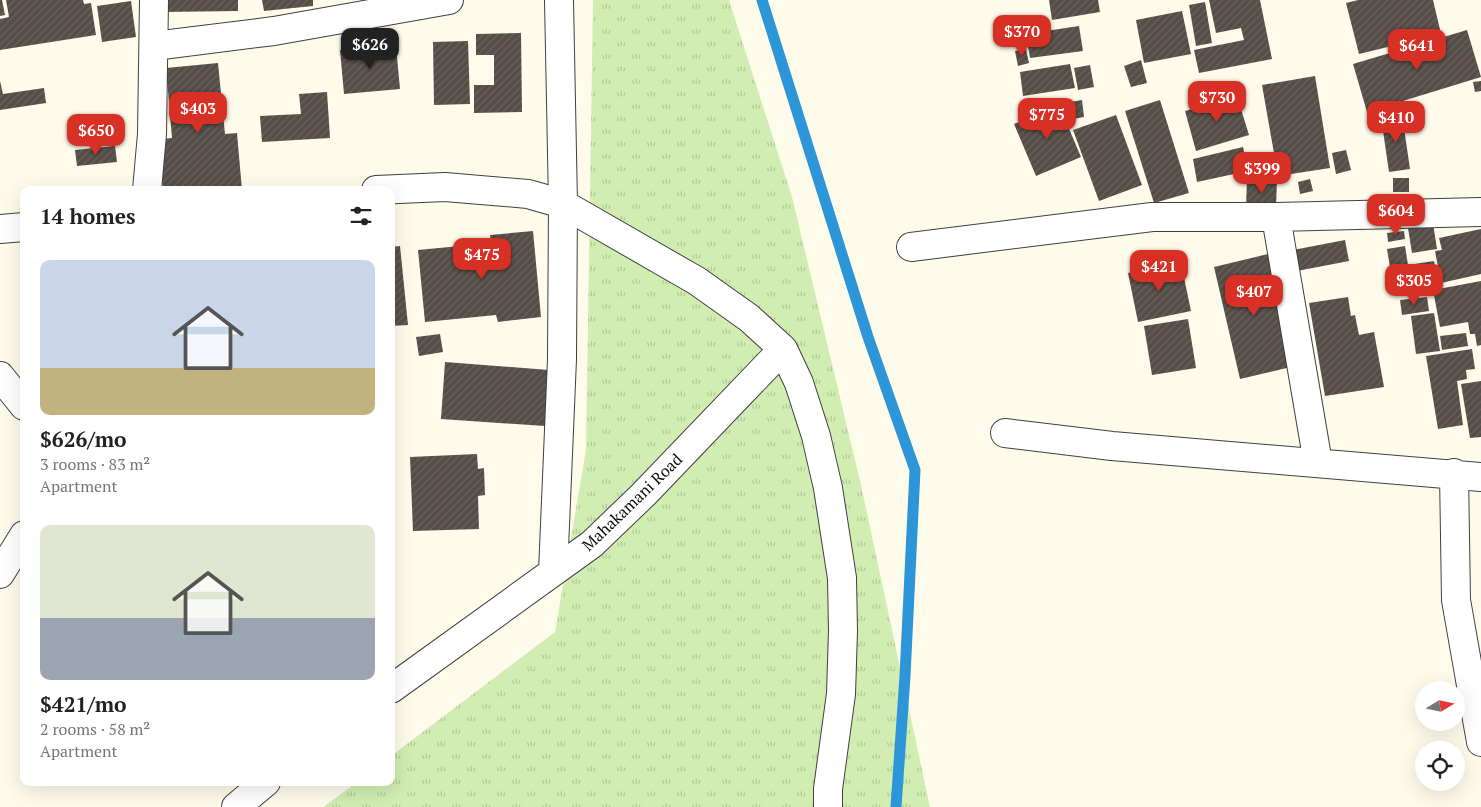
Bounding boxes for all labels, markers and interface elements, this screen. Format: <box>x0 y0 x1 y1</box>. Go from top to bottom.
pin: $370 <box>992 15 1052 57</box>
text: $370 <box>1004 20 1040 42</box>
pin: $626 <box>340 28 400 70</box>
pin: $641 <box>1387 28 1447 71</box>
text: $626 <box>352 33 388 55</box>
text: $641 <box>1399 34 1435 56</box>
pin: $730 <box>1187 80 1247 123</box>
text: $730 <box>1199 86 1235 108</box>
pin: $403 <box>168 92 228 134</box>
text: $403 <box>180 97 216 119</box>
pin: $775 <box>1017 98 1077 140</box>
pin: $410 <box>1366 100 1426 143</box>
text: $775 <box>1029 103 1065 125</box>
text: $410 <box>1378 106 1414 128</box>
pin: $650 <box>66 114 126 156</box>
text: $650 <box>78 119 114 141</box>
pin: $399 <box>1232 152 1292 194</box>
text: $399 <box>1244 157 1280 179</box>
pin: $604 <box>1366 194 1426 236</box>
text: $604 <box>1378 199 1414 221</box>
text: 14 homes <box>40 202 136 230</box>
icon: filters <box>347 202 375 230</box>
pin: $475 <box>452 238 512 280</box>
text: $475 <box>464 243 500 265</box>
pin: $421 <box>1129 250 1189 292</box>
text: $421 <box>1141 255 1177 277</box>
pin: $305 <box>1384 264 1444 306</box>
text: $305 <box>1396 269 1432 291</box>
pin: $407 <box>1224 274 1284 317</box>
text: $407 <box>1236 280 1272 302</box>
icon: home <box>163 293 253 383</box>
text: $626/mo <box>40 425 127 453</box>
street label: Mahakamani Road <box>577 448 687 556</box>
text: 3 rooms · 83 m² <box>40 453 150 475</box>
text: Apartment <box>40 475 117 497</box>
icon: home <box>163 558 253 648</box>
north arrow <box>1415 681 1465 731</box>
map controls <box>1415 681 1465 791</box>
text: $421/mo <box>40 690 127 718</box>
text: 2 rooms · 58 m² <box>40 718 150 740</box>
text: Apartment <box>40 740 117 762</box>
button: locate <box>1415 741 1465 791</box>

